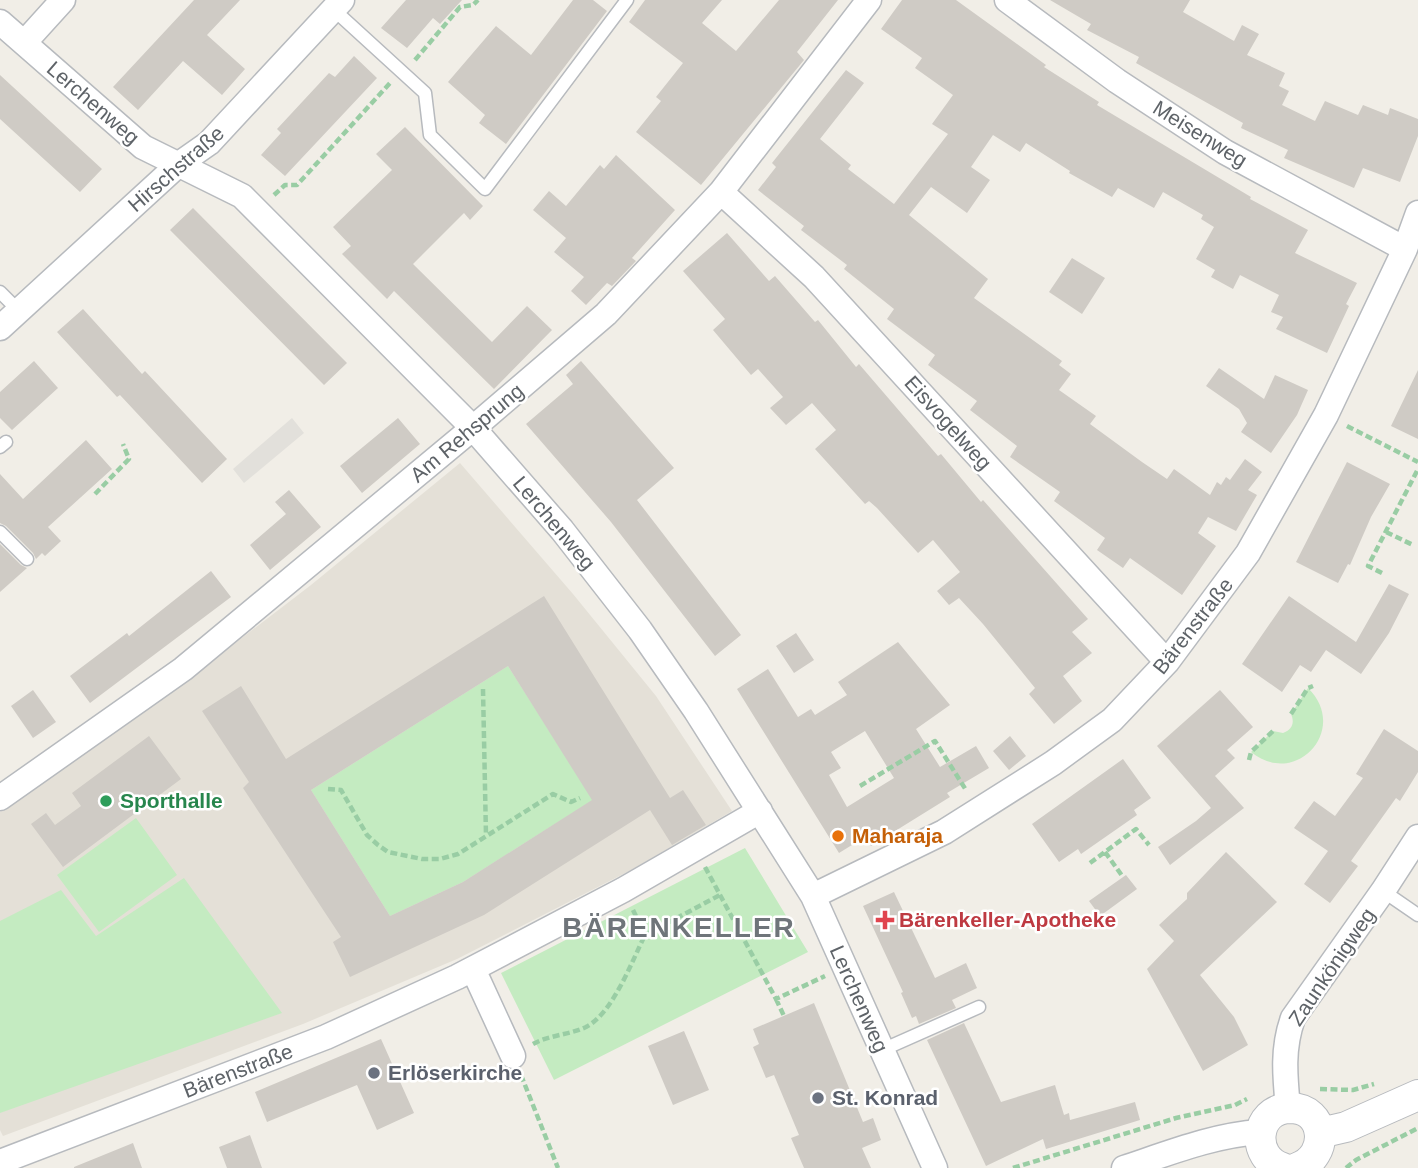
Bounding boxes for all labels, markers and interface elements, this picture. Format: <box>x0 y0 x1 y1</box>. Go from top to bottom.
street label: Lerchenweg <box>43 56 144 149</box>
street label: Meisenweg <box>1149 96 1251 171</box>
street label: Hirschstraße <box>123 121 228 216</box>
street label: Eisvogelweg <box>900 371 996 474</box>
street label: Am Rehsprung <box>406 379 528 486</box>
street label: Lerchenweg <box>509 471 600 574</box>
street label: Bärenstraße <box>1148 573 1237 678</box>
place label: Sporthalle <box>120 789 223 812</box>
marker: Sporthalle <box>98 793 114 809</box>
place label: Maharaja <box>852 824 943 847</box>
marker: Maharaja <box>830 828 846 844</box>
street label: Zaunkönigweg <box>1284 904 1379 1030</box>
place label: Bärenkeller-Apotheke <box>899 908 1116 931</box>
district label: BÄRENKELLER <box>562 912 796 943</box>
marker: Bärenkeller-Apotheke <box>877 912 893 928</box>
street label: Lerchenweg <box>826 942 893 1056</box>
street label: Bärenstraße <box>180 1039 296 1102</box>
place label: Erlöserkirche <box>388 1061 522 1084</box>
marker: Erlöserkirche <box>366 1065 382 1081</box>
place label: St. Konrad <box>832 1086 938 1109</box>
marker: St. Konrad <box>810 1090 826 1106</box>

